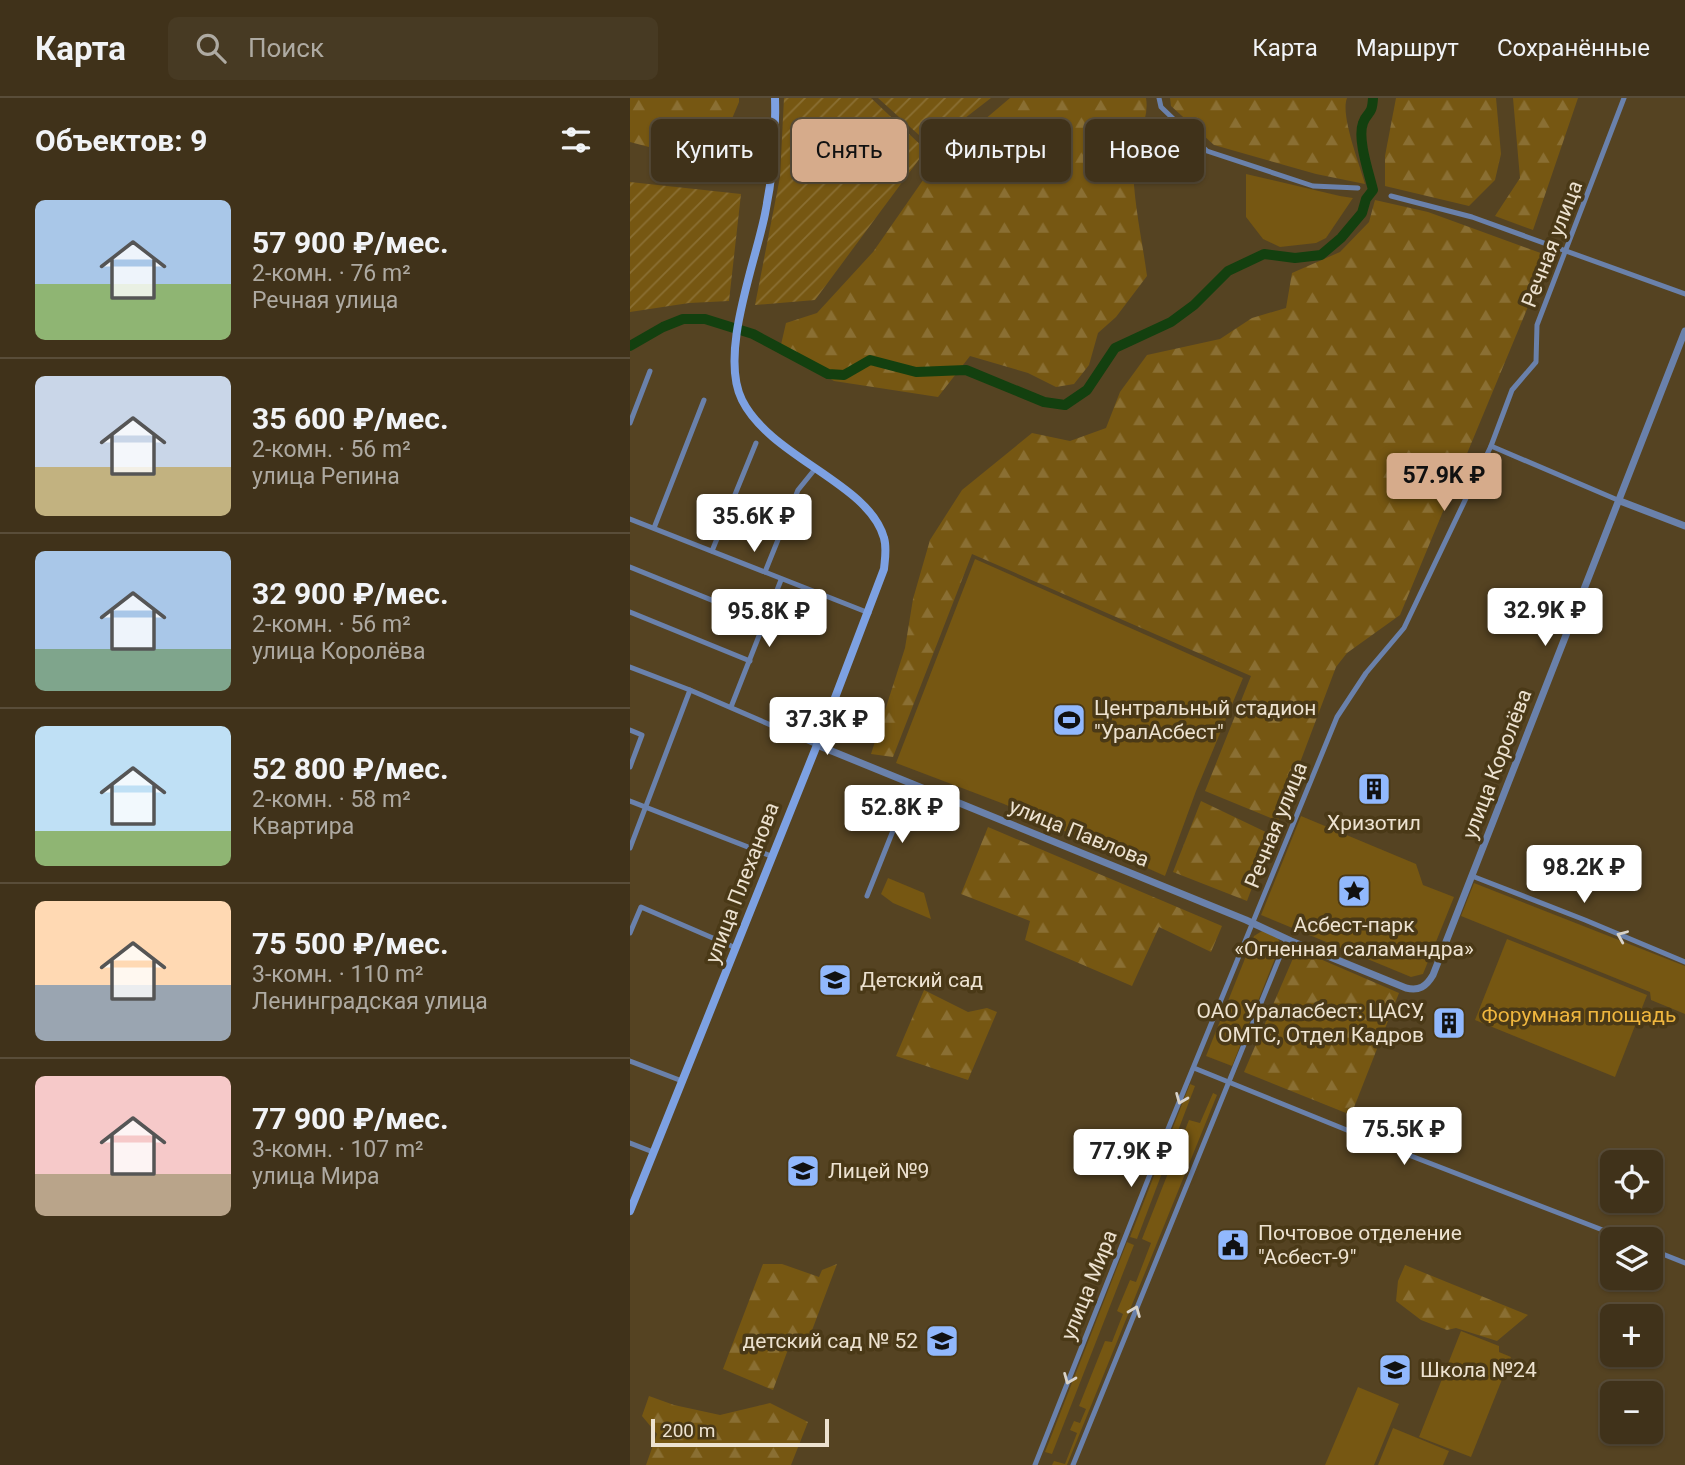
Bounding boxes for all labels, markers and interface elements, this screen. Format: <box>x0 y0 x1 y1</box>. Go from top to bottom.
search box <box>168 17 658 80</box>
text: Карта <box>35 29 126 68</box>
icon: search <box>192 29 230 67</box>
text: Поиск <box>248 33 324 63</box>
text: Карта <box>1252 34 1318 62</box>
text: Маршрут <box>1356 34 1459 62</box>
text: Сохранённые <box>1497 34 1650 62</box>
chip: Купить <box>651 119 778 182</box>
chip: Снять <box>792 119 907 182</box>
chip: Фильтры <box>921 119 1071 182</box>
chip: Новое <box>1085 119 1204 182</box>
icon: filters <box>557 121 595 159</box>
text: Объектов: 9 <box>35 123 207 158</box>
street label: Речная улица <box>1517 177 1587 311</box>
text: 57 900 ₽/мес. <box>252 225 449 260</box>
icon: home <box>91 228 175 312</box>
text: 2-комн. · 76 m² <box>252 260 411 287</box>
text: Речная улица <box>252 287 398 314</box>
text: 35 600 ₽/мес. <box>252 401 449 436</box>
icon: home <box>91 404 175 488</box>
text: 2-комн. · 56 m² <box>252 436 411 463</box>
pin: 57.9K ₽ <box>1379 454 1509 513</box>
text: 57.9K ₽ <box>1403 462 1485 489</box>
text: улица Репина <box>252 463 400 490</box>
pin: 35.6K ₽ <box>689 494 819 554</box>
text: 35.6K ₽ <box>713 503 795 530</box>
text: 32 900 ₽/мес. <box>252 576 449 611</box>
icon: home <box>91 579 175 663</box>
pin: 32.9K ₽ <box>1480 588 1610 648</box>
pin: 95.8K ₽ <box>704 589 834 649</box>
text: 32.9K ₽ <box>1504 597 1586 624</box>
text: 95.8K ₽ <box>728 598 810 625</box>
text: 2-комн. · 56 m² <box>252 611 411 638</box>
text: улица Королёва <box>252 638 425 665</box>
street label: улица Королёва <box>1457 686 1537 842</box>
place label: Центральный стадион "УралАсбест" <box>1094 696 1316 744</box>
pin: 37.3K ₽ <box>762 698 892 757</box>
sports icon: Центральный стадион "УралАсбест" <box>1050 701 1088 739</box>
text: 37.3K ₽ <box>786 706 868 733</box>
text: 52 800 ₽/мес. <box>252 751 449 786</box>
icon: home <box>91 754 175 838</box>
street label: Речная улица <box>1240 759 1312 891</box>
building icon: Хризотил <box>1355 770 1393 808</box>
text: 2-комн. · 58 m² <box>252 786 411 813</box>
pin: 52.8K ₽ <box>837 786 967 845</box>
text: 52.8K ₽ <box>861 794 943 821</box>
street label: улица Павлова <box>1006 794 1152 872</box>
street label: улица Плеханова <box>700 799 784 967</box>
place label: Хризотил <box>1327 811 1421 835</box>
text: Квартира <box>252 813 354 840</box>
pin: 98.2K ₽ <box>1519 846 1649 905</box>
text: 98.2K ₽ <box>1543 854 1625 881</box>
place icon: Асбест-парк «Огненная саламандра» <box>1335 872 1373 910</box>
place label: Асбест-парк «Огненная саламандра» <box>1234 913 1474 961</box>
text: 75 500 ₽/мес. <box>252 926 449 961</box>
icon: home <box>91 929 175 1013</box>
one-way arrow <box>1617 930 1629 944</box>
text: 3-комн. · 110 m² <box>252 961 424 988</box>
school or university icon: Детский сад <box>816 961 854 999</box>
place label: Детский сад <box>860 968 983 992</box>
text: Ленинградская улица <box>252 988 488 1015</box>
place label: ОАО Ураласбест: ЦАСУ, ОМТС, Отдел Кадров <box>1196 999 1424 1047</box>
park label: Форумная площадь <box>1482 1003 1676 1027</box>
building icon: ОАО Ураласбест: ЦАСУ, ОМТС, Отдел Кадров <box>1430 1004 1468 1042</box>
one-way arrow <box>1175 1093 1189 1105</box>
text: 77 900 ₽/мес. <box>252 1101 449 1136</box>
icon: home <box>91 1104 175 1188</box>
pin: 75.5K ₽ <box>1339 1108 1469 1167</box>
text: 75.5K ₽ <box>1363 1116 1445 1143</box>
pin: 77.9K ₽ <box>1066 1130 1196 1189</box>
text: 3-комн. · 107 m² <box>252 1136 424 1163</box>
text: 77.9K ₽ <box>1090 1138 1172 1165</box>
map controls <box>1600 1150 1663 1444</box>
button: locate <box>1600 1150 1663 1213</box>
school or university icon: Лицей №9 <box>784 1152 822 1190</box>
place label: Лицей №9 <box>828 1159 929 1183</box>
text: улица Мира <box>252 1163 380 1190</box>
place label: Почтовое отделение "Асбест-9" <box>1258 1221 1462 1269</box>
street label: улица Мира <box>1056 1226 1122 1344</box>
public building icon: Почтовое отделение "Асбест-9" <box>1214 1226 1252 1264</box>
button: layers <box>1600 1227 1663 1290</box>
button: + <box>1600 1304 1663 1367</box>
one-way arrow <box>1127 1305 1141 1317</box>
school or university icon: детский сад № 52 <box>923 1322 961 1360</box>
place label: детский сад № 52 <box>743 1329 918 1353</box>
school or university icon: Школа №24 <box>1376 1351 1414 1389</box>
place label: Школа №24 <box>1420 1358 1537 1382</box>
one-way arrow <box>1063 1372 1077 1384</box>
button: − <box>1600 1381 1663 1444</box>
scale bar <box>651 1416 830 1448</box>
text: 200 m <box>662 1419 715 1442</box>

